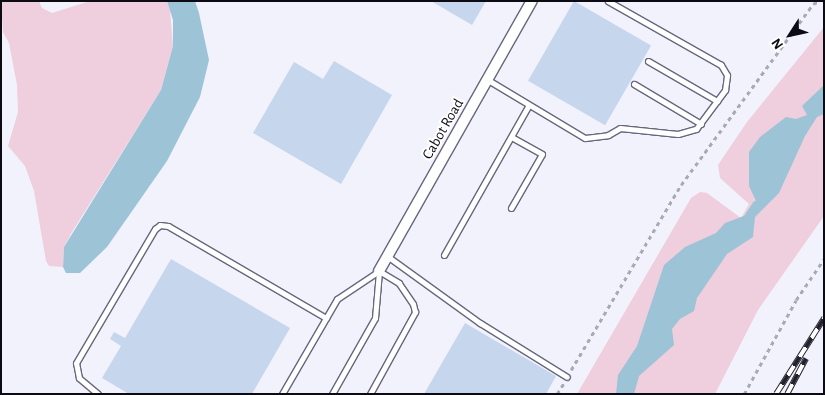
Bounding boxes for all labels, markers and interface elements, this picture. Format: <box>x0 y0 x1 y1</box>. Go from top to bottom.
north arrow <box>765 10 815 60</box>
text: N <box>769 36 786 52</box>
street label: Cabot Road <box>418 96 468 162</box>

